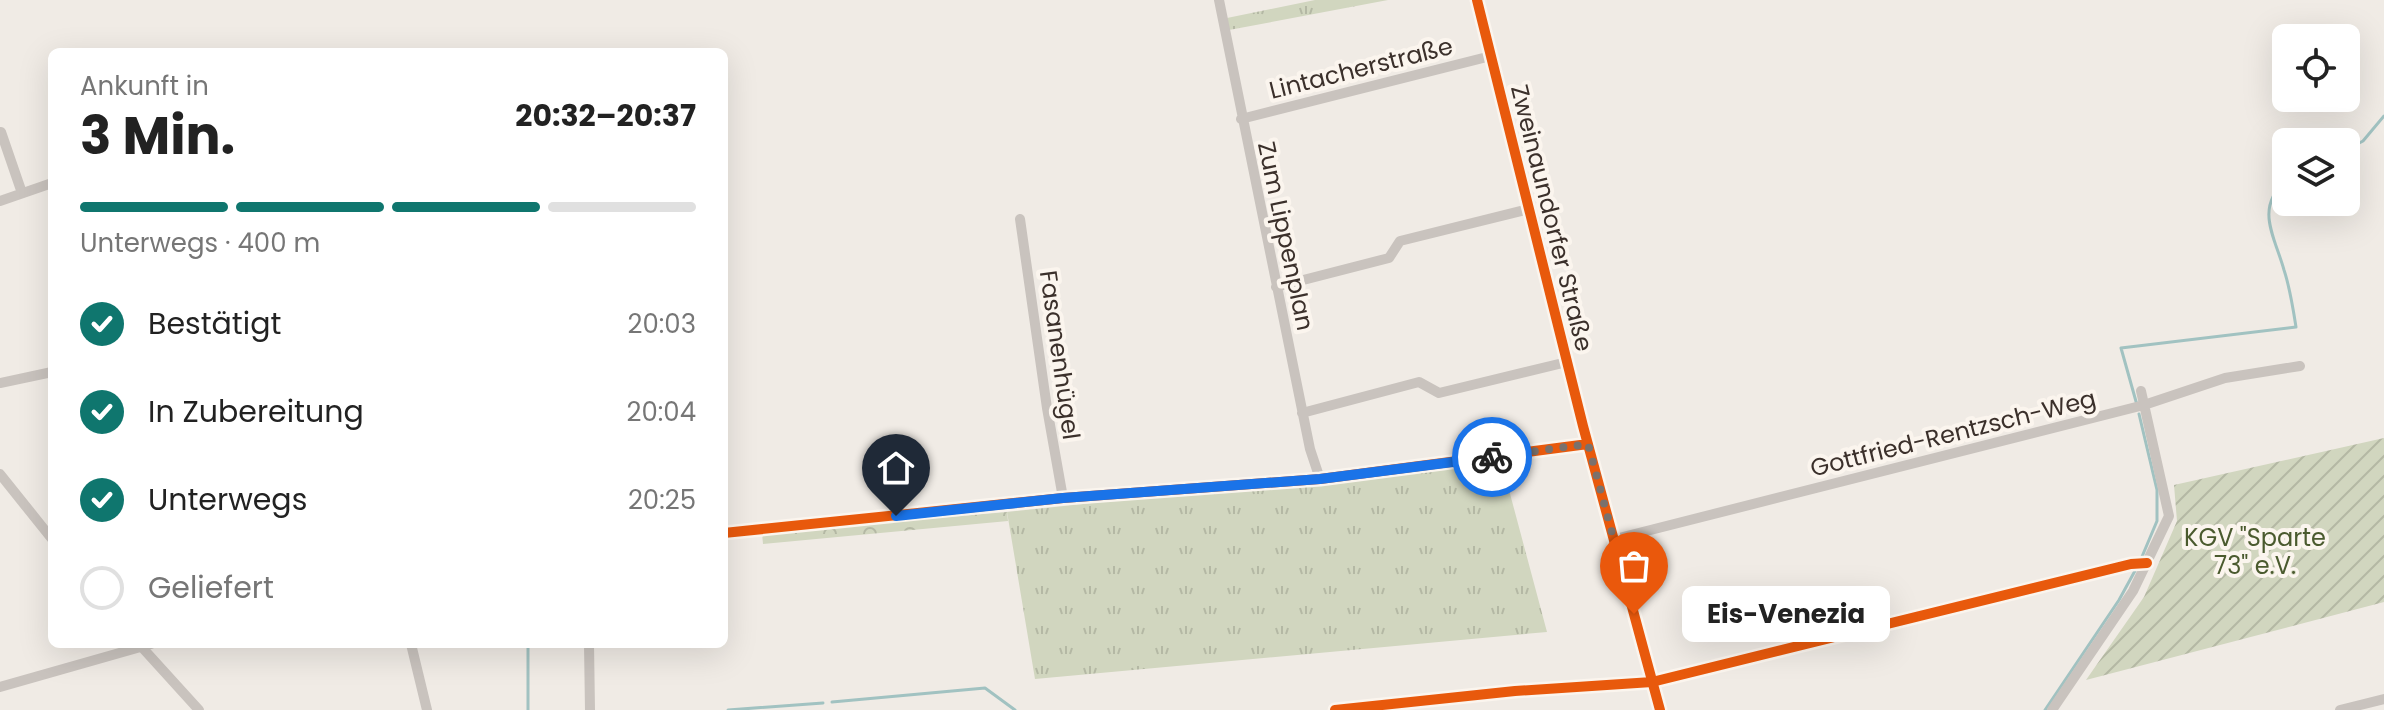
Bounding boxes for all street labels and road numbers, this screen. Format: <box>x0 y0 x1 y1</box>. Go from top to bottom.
street label: Lintacherstraße <box>1266 29 1456 107</box>
street label: Zweinaundorfer Straße <box>1503 81 1601 355</box>
street label: Zum Lippenplan <box>1250 139 1322 333</box>
street label: Fasanenhügel <box>1032 268 1088 442</box>
street label: Gottfried-Rentzsch-Weg <box>1807 382 2099 484</box>

